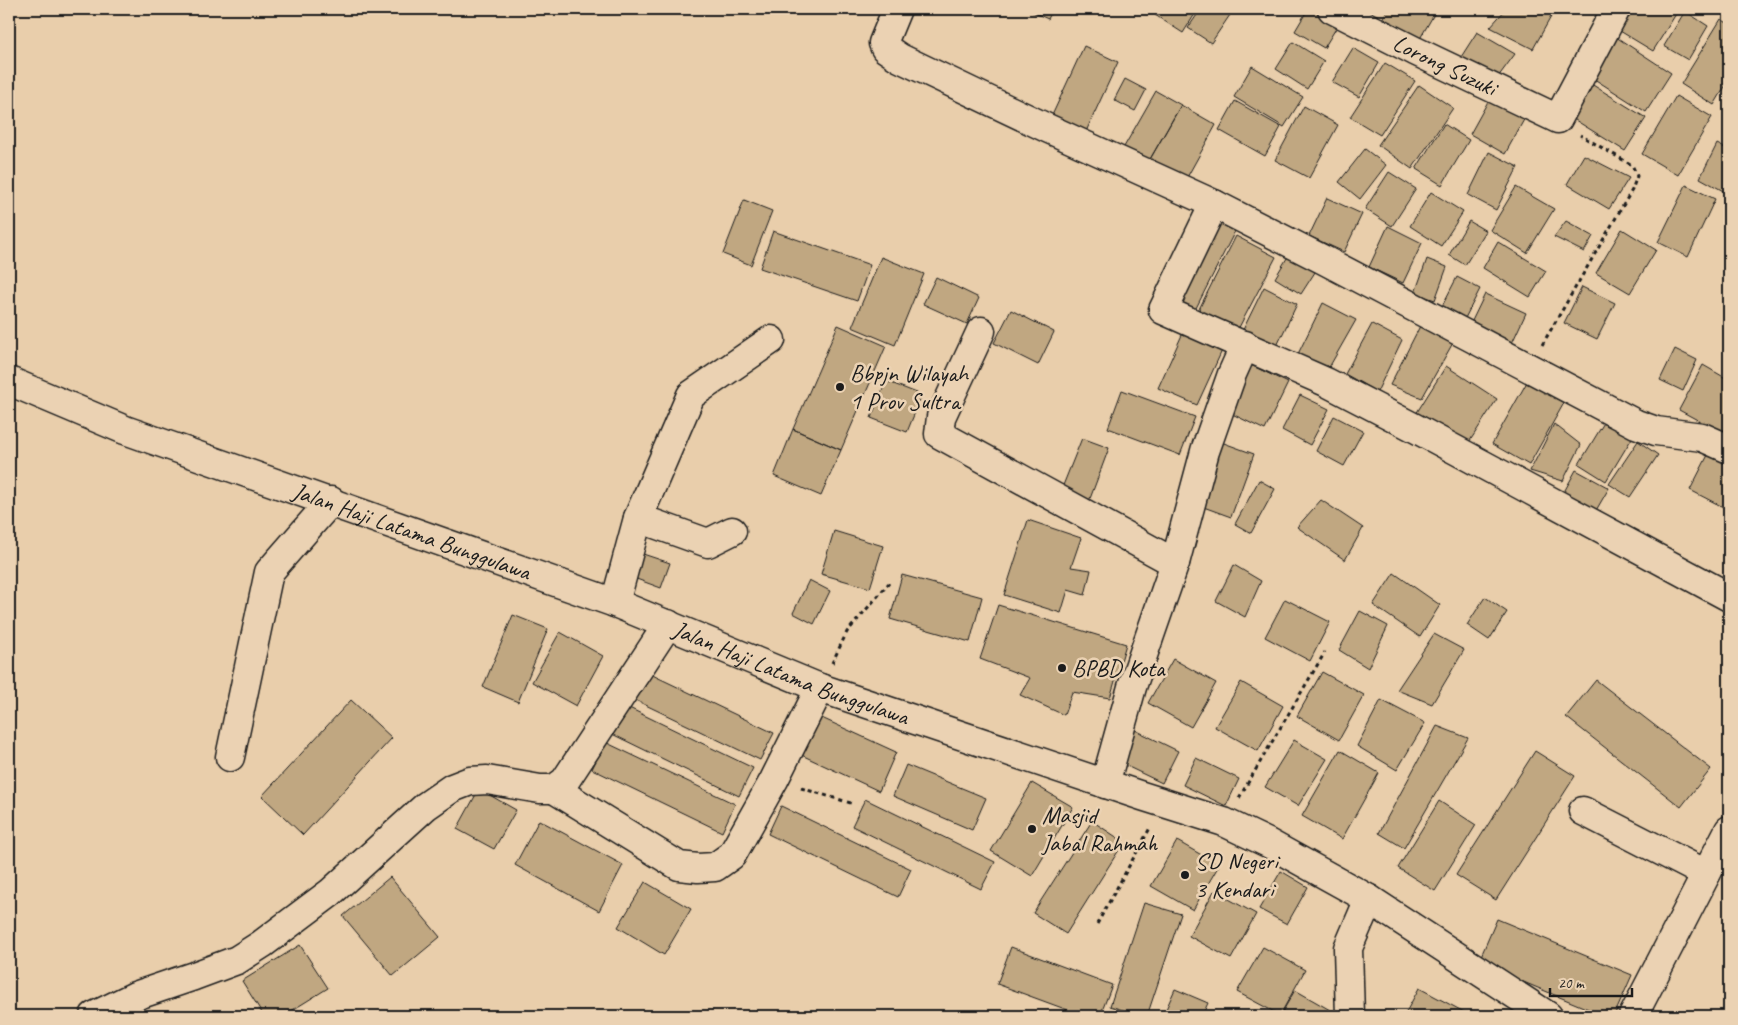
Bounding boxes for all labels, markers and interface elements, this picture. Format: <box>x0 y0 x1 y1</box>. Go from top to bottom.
street label: Lorong Suzuki <box>1388 27 1504 104</box>
place label: Bbpjn Wilayah 1 Prov Sultra <box>850 358 970 416</box>
marker: Bbpjn Wilayah 1 Prov Sultra <box>834 381 846 393</box>
street label: Jalan Haji Latama Bunggulawa <box>288 475 536 587</box>
street label: Jalan Haji Latama Bunggulawa <box>668 613 914 732</box>
place label: BPBD Kota <box>1072 653 1166 683</box>
marker: BPBD Kota <box>1056 662 1068 674</box>
place label: Masjid Jabal Rahmah <box>1041 800 1158 858</box>
marker: Masjid Jabal Rahmah <box>1026 823 1038 835</box>
place label: SD Negeri 3 Kendari <box>1195 846 1281 904</box>
marker: SD Negeri 3 Kendari <box>1179 869 1191 881</box>
scale bar <box>1550 965 1633 997</box>
text: 20 m <box>1558 974 1585 993</box>

